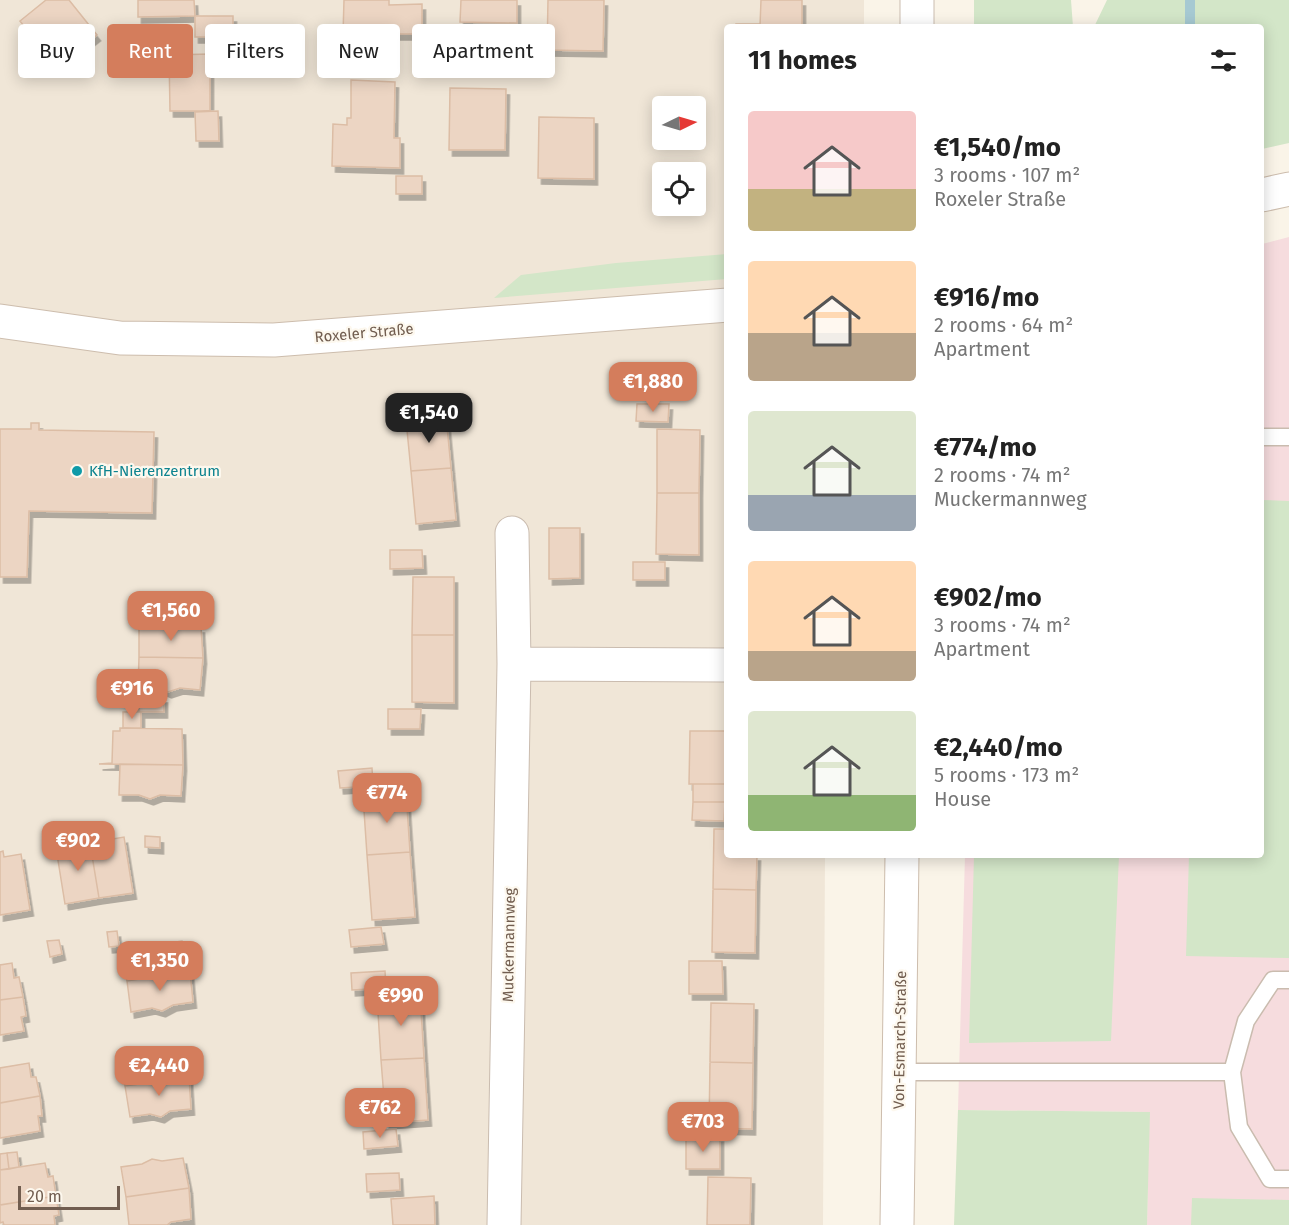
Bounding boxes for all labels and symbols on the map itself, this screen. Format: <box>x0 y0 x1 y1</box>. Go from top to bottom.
north arrow <box>652 96 706 150</box>
street label: Roxeler Straße <box>314 320 414 346</box>
pin: €1,880 <box>604 362 702 413</box>
pin: €1,540 <box>380 393 478 444</box>
place label: KfH-Nierenzentrum <box>89 462 220 480</box>
marker: KfH-Nierenzentrum <box>70 464 84 478</box>
pin: €1,560 <box>122 591 220 642</box>
pin: €916 <box>96 669 168 720</box>
pin: €774 <box>351 773 423 824</box>
pin: €902 <box>42 821 114 872</box>
street label: Muckermannweg <box>499 887 519 1002</box>
pin: €1,350 <box>111 941 209 992</box>
street label: Von-Esmarch-Straße <box>890 971 910 1109</box>
pin: €990 <box>365 976 437 1027</box>
pin: €2,440 <box>110 1046 208 1097</box>
pin: €762 <box>344 1088 416 1139</box>
pin: €703 <box>667 1102 739 1153</box>
scale bar <box>18 1183 120 1210</box>

